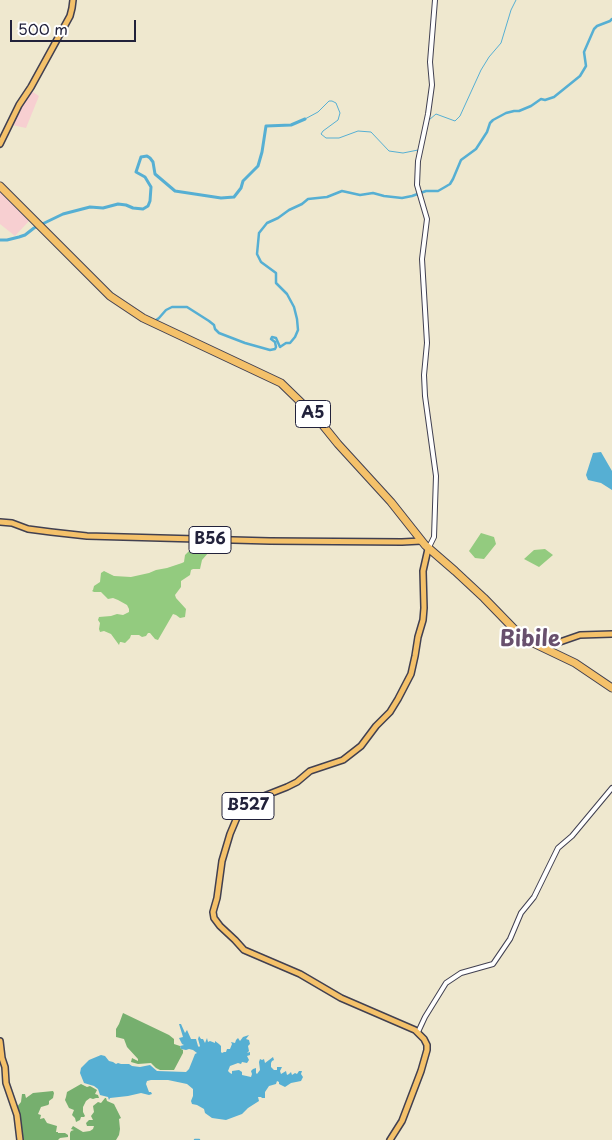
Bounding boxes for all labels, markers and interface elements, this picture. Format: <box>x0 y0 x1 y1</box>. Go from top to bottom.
scale bar <box>12 10 139 42</box>
text: 500 m <box>18 17 68 40</box>
road number: A5 <box>296 400 330 428</box>
road number: B56 <box>189 526 231 554</box>
district label: Bibile <box>500 627 560 653</box>
road number: B527 <box>222 792 274 819</box>

